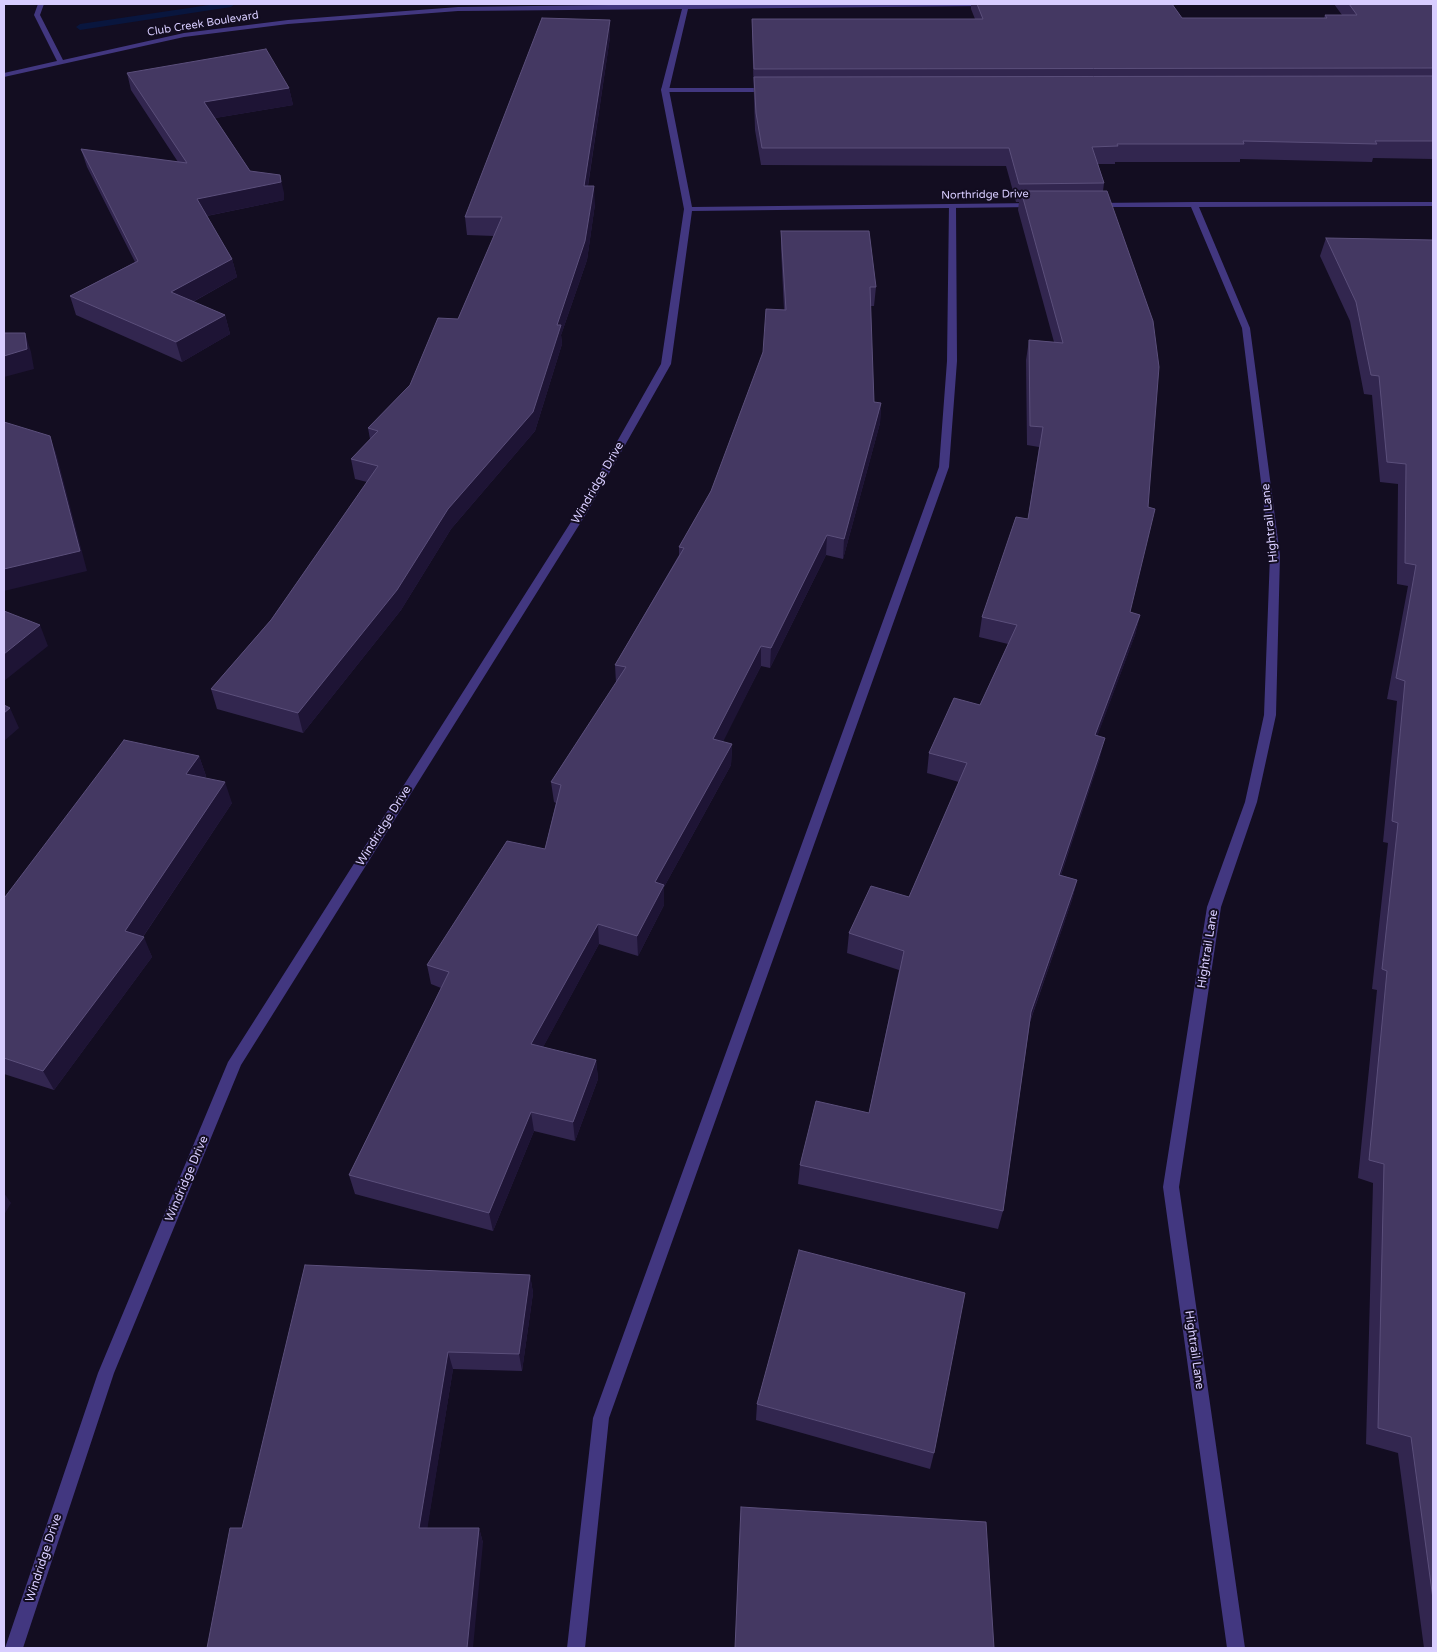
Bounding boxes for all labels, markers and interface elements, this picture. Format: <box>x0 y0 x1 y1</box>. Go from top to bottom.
street label: Club Creek Boulevard <box>146 9 260 39</box>
street label: Northridge Drive <box>941 188 1029 202</box>
street label: Windridge Drive <box>569 440 627 526</box>
street label: Hightrail Lane <box>1259 483 1281 563</box>
street label: Windridge Drive <box>353 783 415 869</box>
street label: Hightrail Lane <box>1195 909 1221 989</box>
street label: Windridge Drive <box>162 1134 212 1224</box>
street label: Hightrail Lane <box>1181 1310 1207 1390</box>
street label: Windridge Drive <box>23 1512 65 1604</box>

